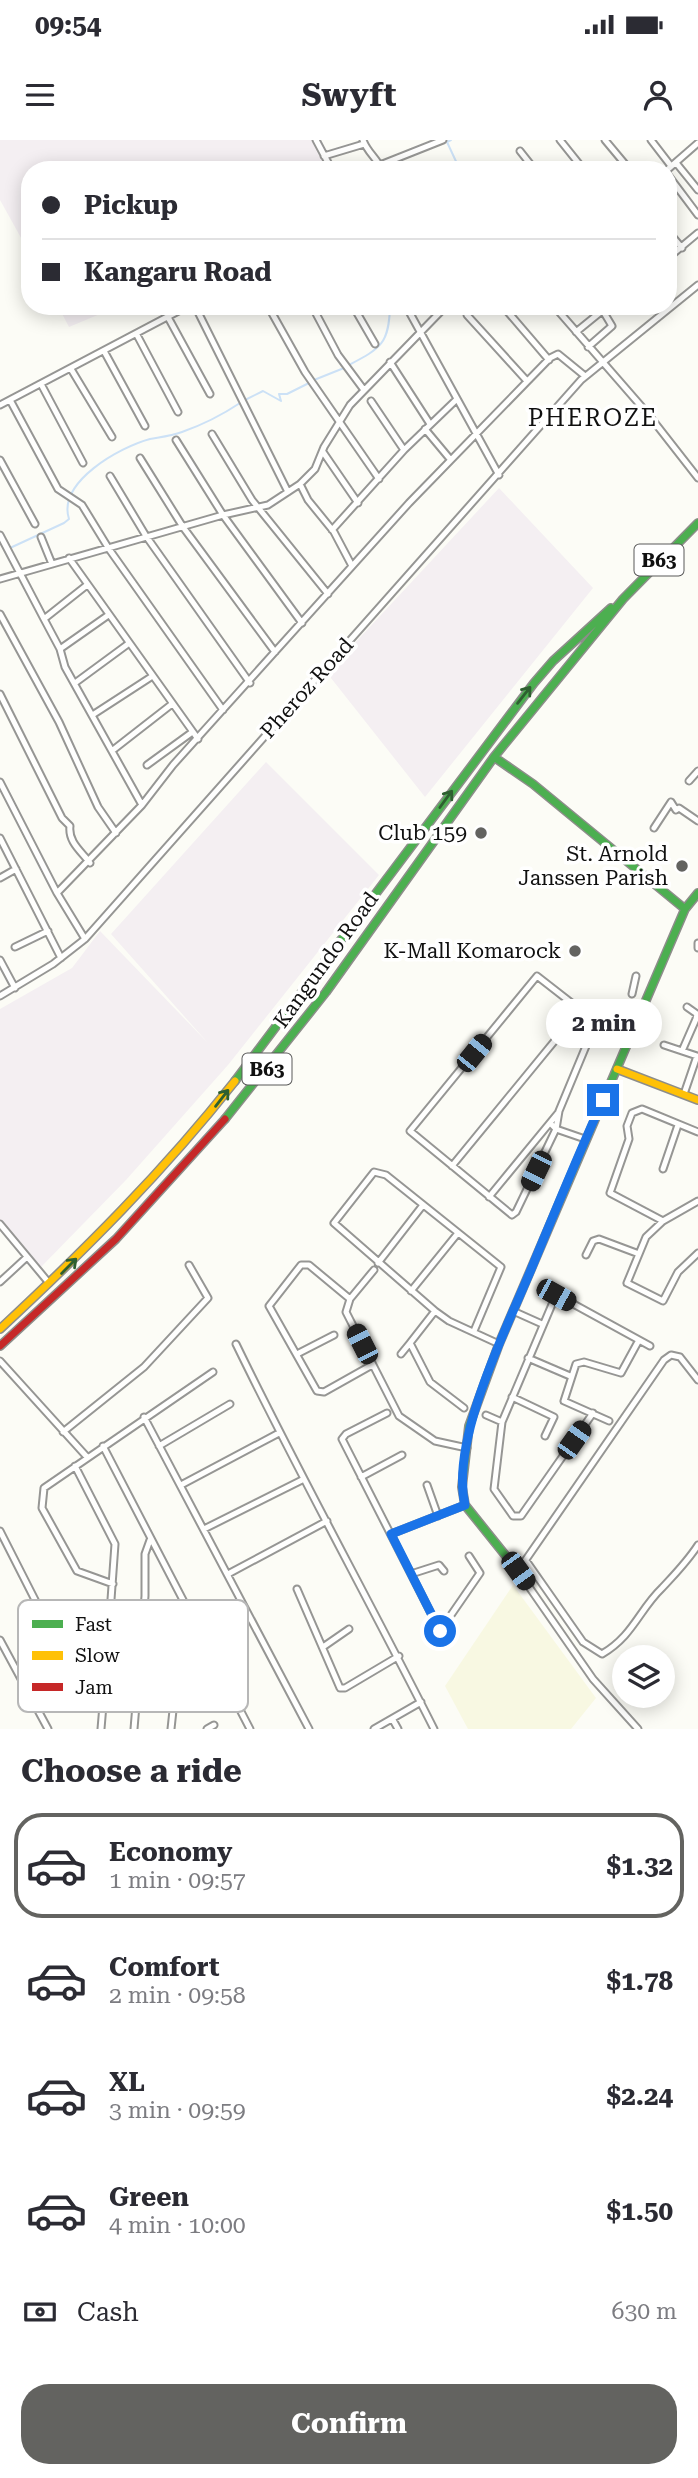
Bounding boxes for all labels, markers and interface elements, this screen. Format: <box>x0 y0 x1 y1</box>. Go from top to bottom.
text: 09:54 <box>35 10 101 40</box>
icon: menu <box>21 76 59 114</box>
text: Swyft <box>301 76 397 114</box>
icon: person <box>639 76 677 114</box>
text: Pickup <box>84 190 178 220</box>
text: Kangaru Road <box>84 257 272 287</box>
district label: PHEROZE <box>528 404 658 432</box>
road number: B63 <box>634 544 684 576</box>
street label: Pheroz Road <box>256 633 359 743</box>
one-way arrow <box>517 686 532 705</box>
one-way arrow <box>439 790 454 809</box>
place label: Club 159 <box>378 821 467 845</box>
marker: Club 159 <box>473 825 489 841</box>
place label: St. Arnold Janssen Parish <box>518 842 669 890</box>
marker: St. Arnold Janssen Parish <box>674 858 690 874</box>
street label: Kangundo Road <box>269 887 384 1032</box>
place label: K-Mall Komarock <box>383 939 561 963</box>
marker: K-Mall Komarock <box>567 943 583 959</box>
callout: 2 min <box>545 998 661 1048</box>
text: 2 min <box>572 1010 636 1037</box>
car <box>453 1030 496 1076</box>
road number: B63 <box>243 1054 292 1085</box>
route end <box>587 1084 619 1116</box>
one-way arrow <box>214 1090 229 1108</box>
car <box>518 1148 555 1194</box>
one-way arrow <box>60 1258 77 1275</box>
car <box>533 1276 580 1314</box>
car <box>344 1321 381 1367</box>
car <box>554 1417 595 1463</box>
car <box>498 1548 539 1594</box>
legend <box>18 1600 248 1712</box>
text: Fast <box>75 1613 112 1636</box>
route start <box>424 1615 456 1647</box>
text: Slow <box>75 1644 120 1667</box>
map controls <box>612 1645 675 1708</box>
button: layers <box>612 1645 675 1708</box>
text: Jam <box>75 1676 113 1699</box>
text: Choose a ride <box>21 1752 242 1790</box>
icon: car <box>25 1834 88 1897</box>
text: Economy <box>109 1837 232 1867</box>
text: $1.32 <box>607 1851 673 1881</box>
text: 1 min · 09:57 <box>109 1867 246 1894</box>
icon: car <box>25 1949 88 2012</box>
text: Comfort <box>109 1952 219 1982</box>
text: $1.78 <box>607 1966 673 1996</box>
text: 2 min · 09:58 <box>109 1982 246 2009</box>
icon: car <box>25 2064 88 2127</box>
text: XL <box>109 2067 145 2097</box>
text: $2.24 <box>607 2081 673 2111</box>
text: 3 min · 09:59 <box>109 2097 246 2124</box>
icon: car <box>25 2179 88 2242</box>
text: Green <box>109 2182 189 2212</box>
text: $1.50 <box>607 2196 673 2226</box>
text: 4 min · 10:00 <box>109 2212 246 2239</box>
icon: cash <box>21 2293 59 2331</box>
text: Cash <box>77 2297 139 2327</box>
text: 630 m <box>612 2298 677 2325</box>
button: Confirm <box>21 2384 677 2464</box>

